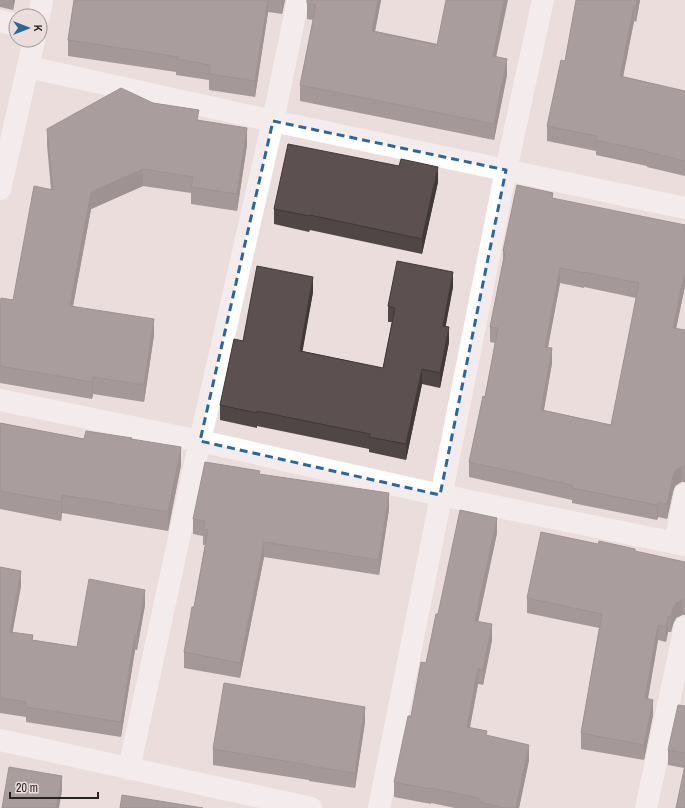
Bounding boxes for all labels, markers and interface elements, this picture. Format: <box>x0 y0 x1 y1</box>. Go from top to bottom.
north arrow <box>8 8 48 48</box>
text: K <box>31 25 45 32</box>
scale bar <box>10 774 98 800</box>
text: 20 m <box>16 780 38 796</box>

